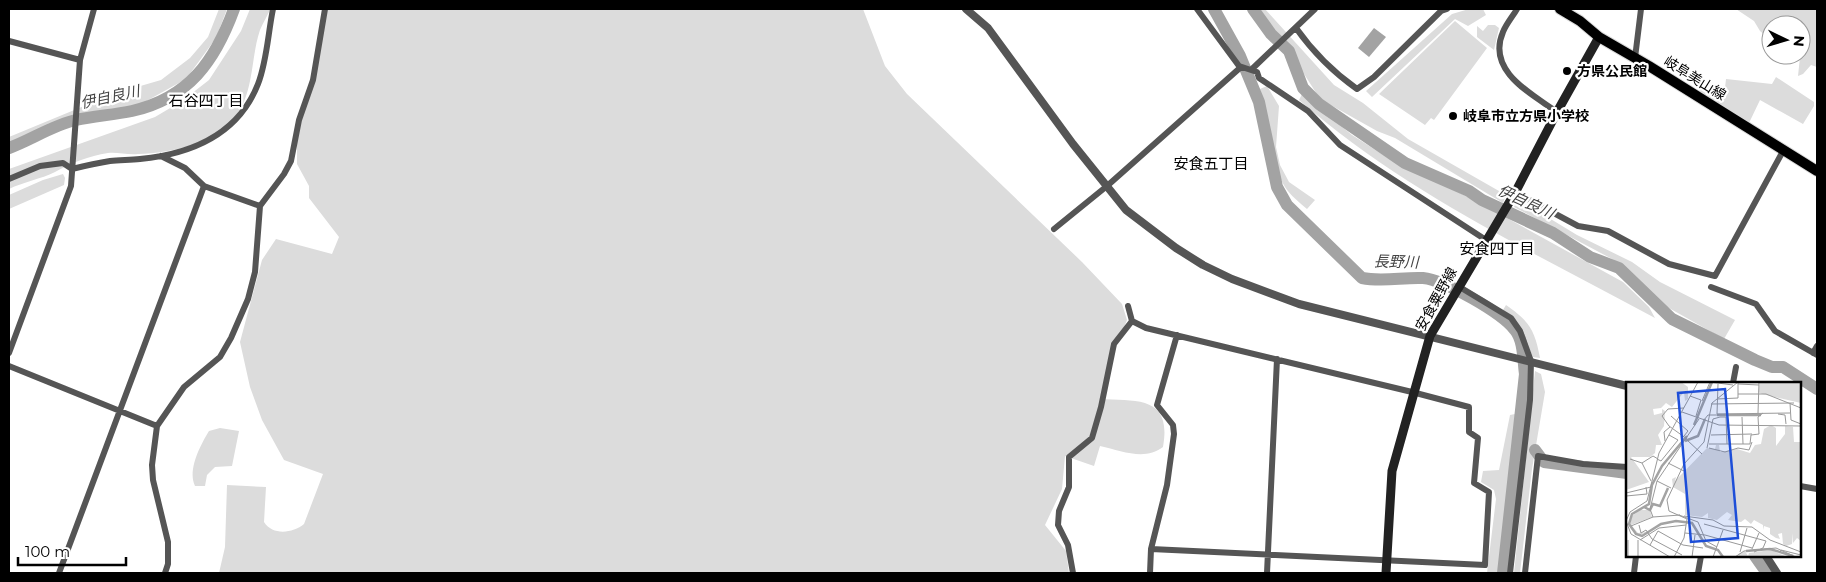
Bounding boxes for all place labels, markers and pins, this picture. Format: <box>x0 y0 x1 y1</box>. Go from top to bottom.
place label: 方県公民館 <box>1577 62 1647 80</box>
marker: 方県公民館 <box>1561 65 1573 77</box>
place label: 岐阜市立方県小学校 <box>1463 107 1589 125</box>
marker: 岐阜市立方県小学校 <box>1447 110 1459 122</box>

